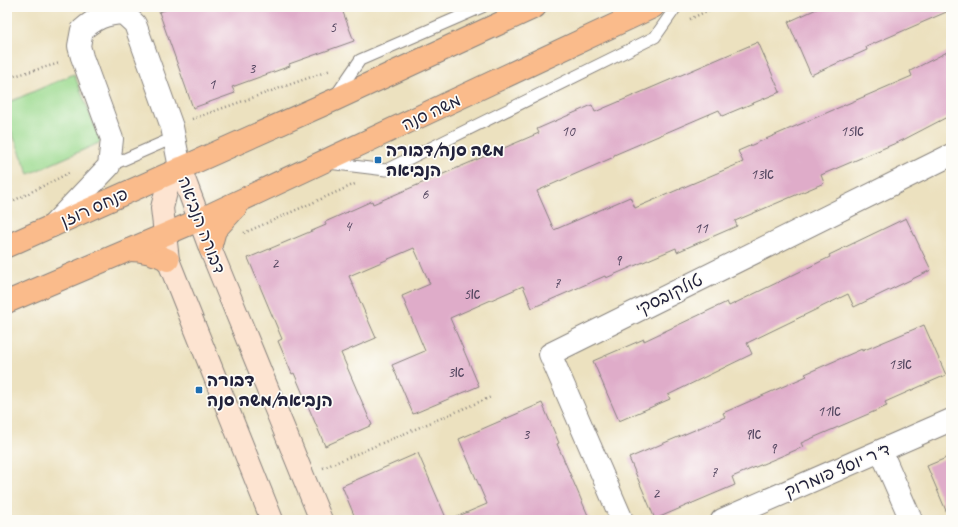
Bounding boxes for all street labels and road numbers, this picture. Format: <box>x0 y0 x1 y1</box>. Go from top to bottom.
street label: משה סנה <box>398 90 464 135</box>
street label: דבורה הנביאה <box>173 174 230 277</box>
street label: פנחס רוזן <box>57 183 131 232</box>
street label: טולקובסקי <box>632 269 706 320</box>
street label: ד"ר יוסף פומרוק <box>781 439 893 502</box>

